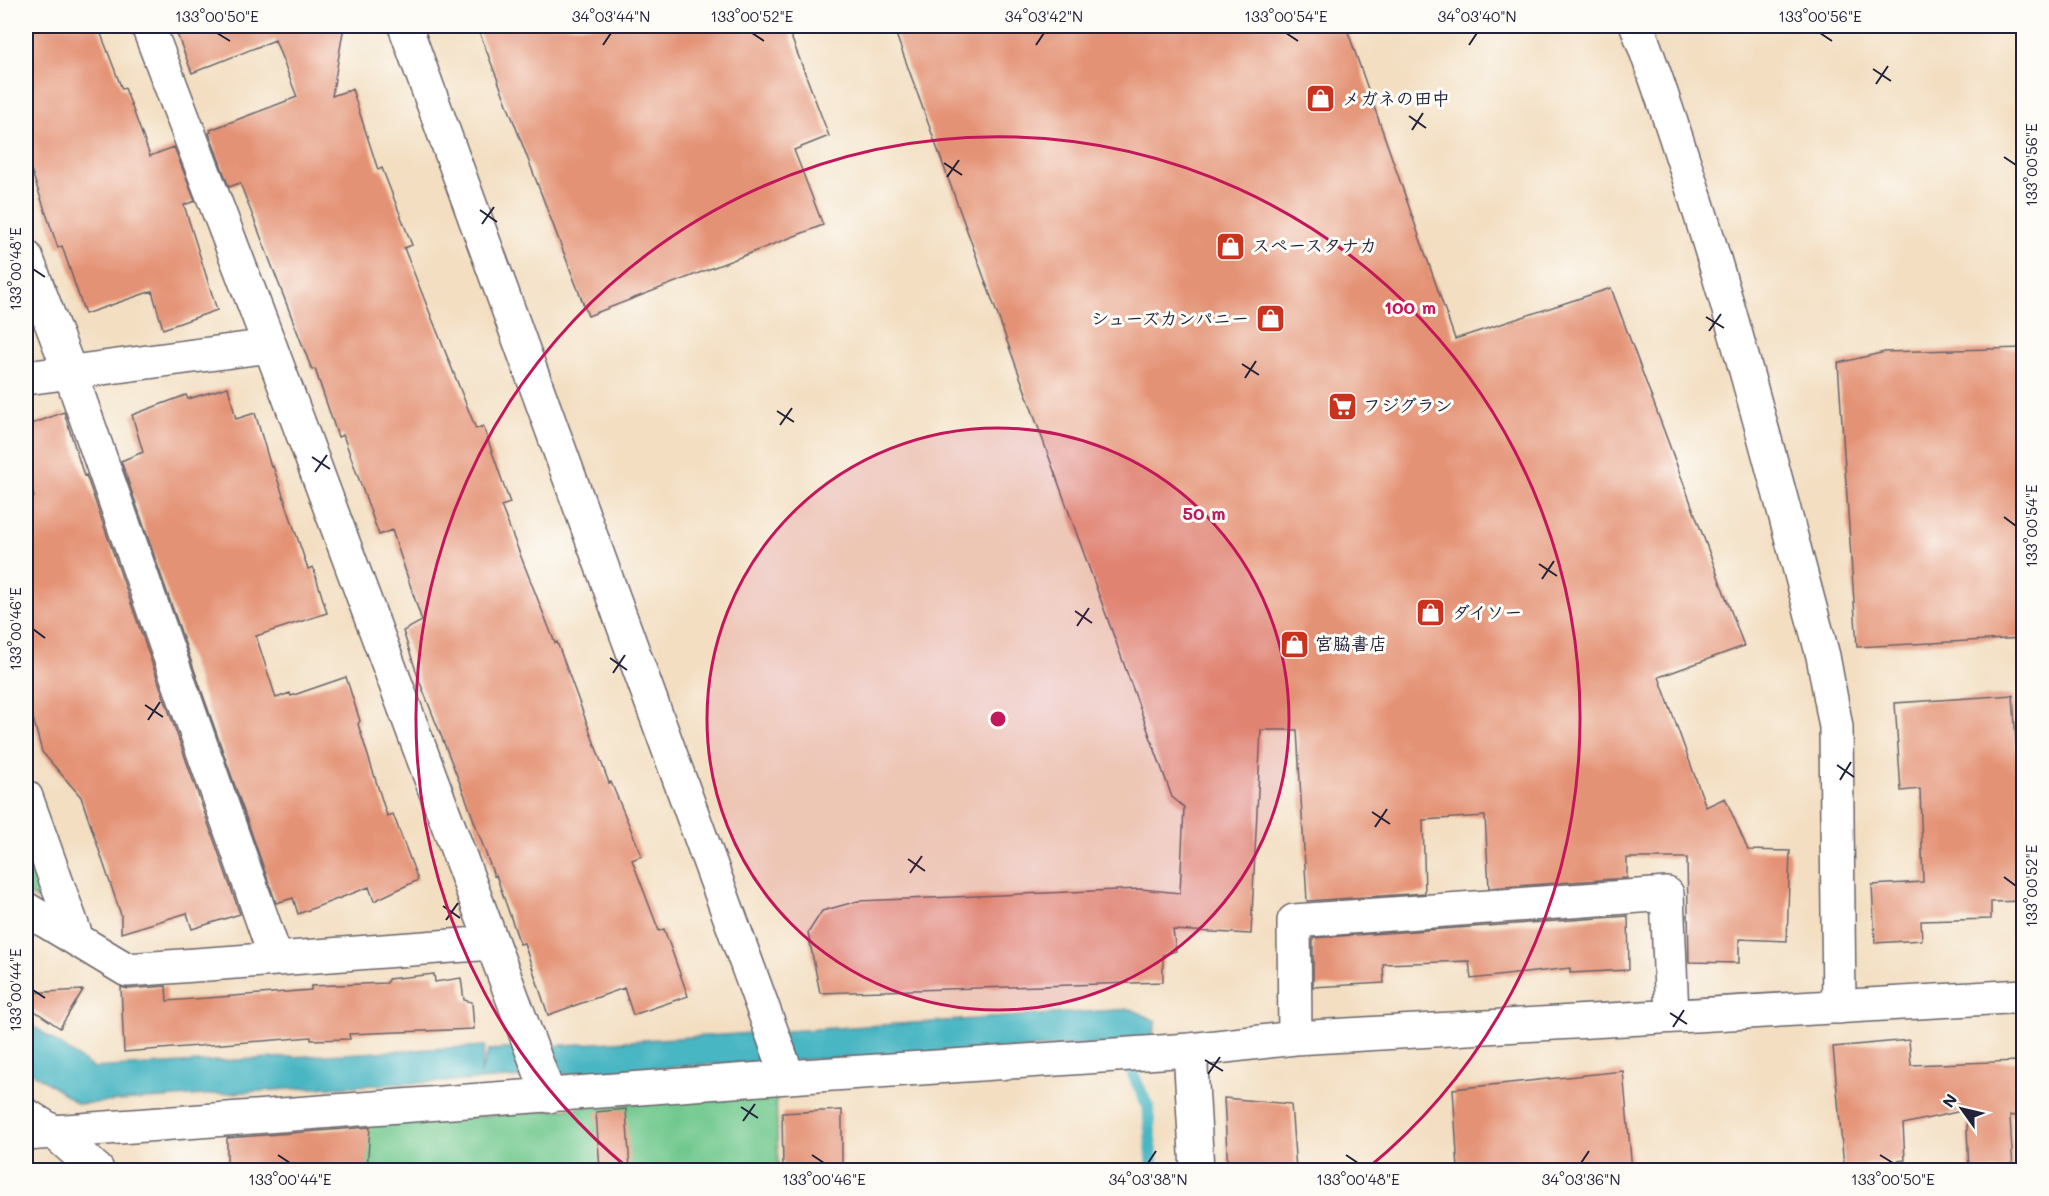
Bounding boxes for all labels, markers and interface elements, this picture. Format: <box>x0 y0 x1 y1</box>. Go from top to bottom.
text: 133°00'50"E <box>175 6 259 26</box>
text: 34°03'44"N <box>572 6 650 26</box>
text: 133°00'52"E <box>711 6 794 26</box>
text: 34°03'42"N <box>1005 6 1083 26</box>
text: 133°00'54"E <box>1244 6 1328 26</box>
text: 34°03'40"N <box>1437 6 1517 26</box>
text: 133°00'56"E <box>1778 6 1862 26</box>
shop icon: メガネの田中 <box>1305 83 1337 115</box>
place label: メガネの田中 <box>1342 86 1450 110</box>
text: 133°00'56"E <box>2021 123 2041 207</box>
text: 133°00'48"E <box>5 227 25 311</box>
shop icon: スペースタナカ <box>1215 230 1247 262</box>
place label: スペースタナカ <box>1252 233 1377 257</box>
text: 100 m <box>1384 295 1436 319</box>
shop icon: シューズカンパニー <box>1254 303 1286 335</box>
place label: シューズカンパニー <box>1091 306 1249 330</box>
supermarket icon: フジグラン <box>1326 390 1358 422</box>
place label: フジグラン <box>1363 393 1453 417</box>
text: 133°00'54"E <box>2021 484 2041 568</box>
text: 50 m <box>1183 501 1225 525</box>
text: 133°00'46"E <box>5 587 25 671</box>
shop icon: ダイソー <box>1415 597 1447 629</box>
place label: ダイソー <box>1452 600 1522 624</box>
shop icon: 宮脇書店 <box>1278 628 1310 660</box>
place label: 宮脇書店 <box>1315 631 1387 655</box>
centre of rings <box>988 709 1008 729</box>
text: 133°00'52"E <box>2021 844 2041 927</box>
text: 133°00'44"E <box>5 948 25 1032</box>
north arrow <box>1932 1079 1992 1139</box>
text: N <box>1937 1089 1961 1111</box>
text: 133°00'44"E <box>248 1169 332 1189</box>
text: 133°00'46"E <box>782 1169 866 1189</box>
text: 34°03'38"N <box>1109 1169 1187 1189</box>
text: 133°00'48"E <box>1316 1169 1400 1189</box>
text: 34°03'36"N <box>1542 1169 1620 1189</box>
text: 133°00'50"E <box>1851 1169 1935 1189</box>

